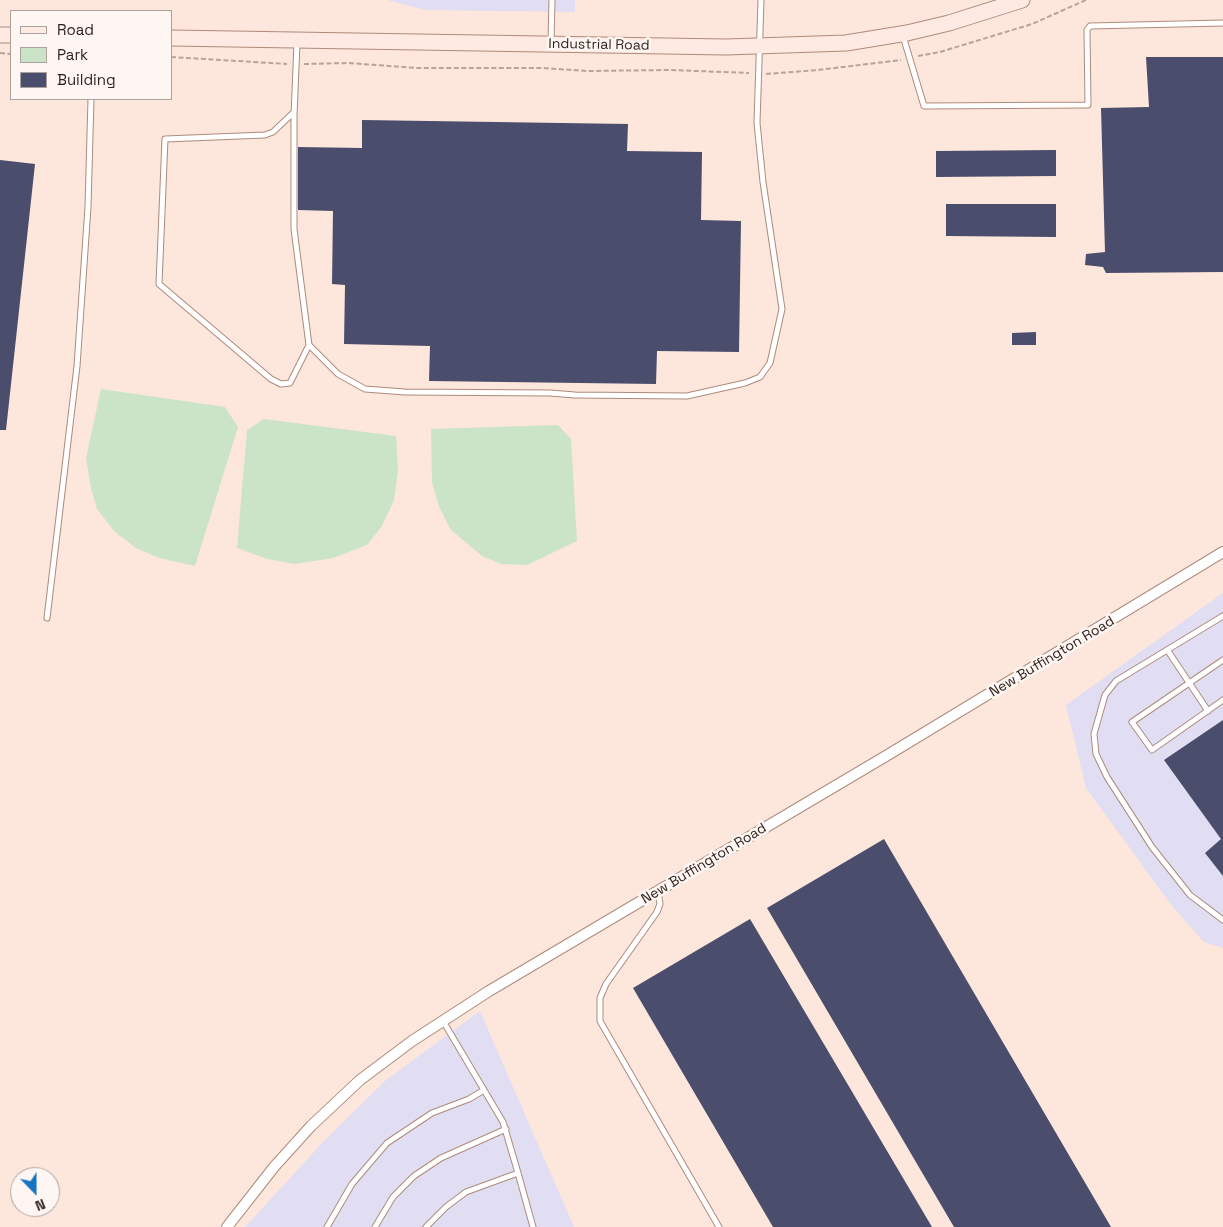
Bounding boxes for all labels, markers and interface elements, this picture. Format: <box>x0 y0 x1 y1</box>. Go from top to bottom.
legend <box>10 10 172 100</box>
text: Road <box>57 20 94 39</box>
street label: Industrial Road <box>548 36 650 54</box>
text: Park <box>57 45 88 64</box>
text: Building <box>57 70 116 89</box>
street label: New Buffington Road <box>986 613 1118 701</box>
street label: New Buffington Road <box>638 820 770 908</box>
north arrow <box>10 1167 60 1217</box>
text: N <box>33 1195 48 1215</box>

